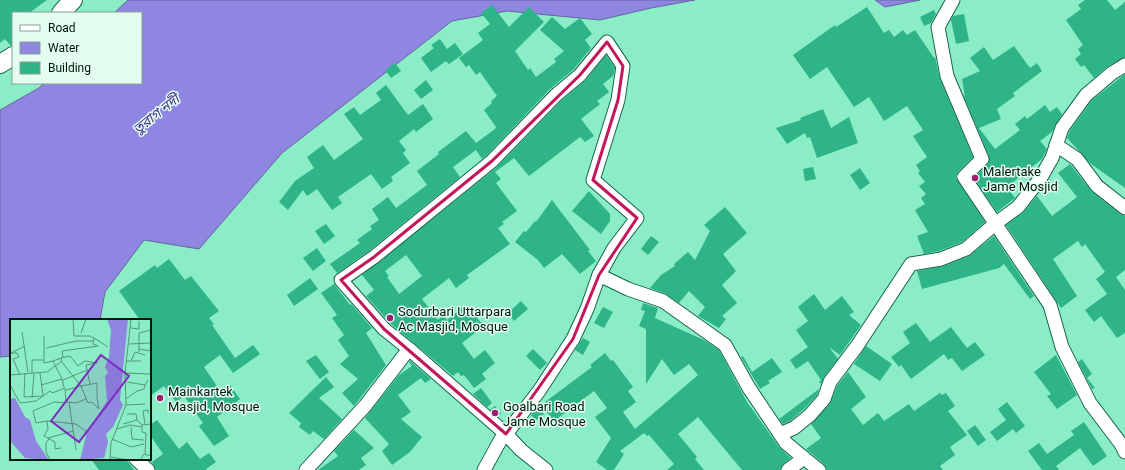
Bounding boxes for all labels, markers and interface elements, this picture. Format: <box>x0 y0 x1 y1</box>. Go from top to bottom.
legend <box>12 12 142 84</box>
text: Road <box>48 21 76 35</box>
text: Water <box>48 41 79 55</box>
text: Building <box>48 61 91 75</box>
water label: তুরাগ নদী <box>130 89 186 138</box>
place label: Malertake Jame Mosjid <box>983 164 1058 194</box>
marker: Malertake Jame Mosjid <box>970 173 980 183</box>
place label: Sodurbari Uttarpara Ac Masjid, Mosque <box>398 304 511 334</box>
marker: Sodurbari Uttarpara Ac Masjid, Mosque <box>385 313 395 323</box>
inset map <box>10 319 151 460</box>
place label: Mainkartek Masjid, Mosque <box>168 384 260 414</box>
marker: Mainkartek Masjid, Mosque <box>155 393 165 403</box>
place label: Goalbari Road Jame Mosque <box>503 399 586 429</box>
marker: Goalbari Road Jame Mosque <box>490 408 500 418</box>

